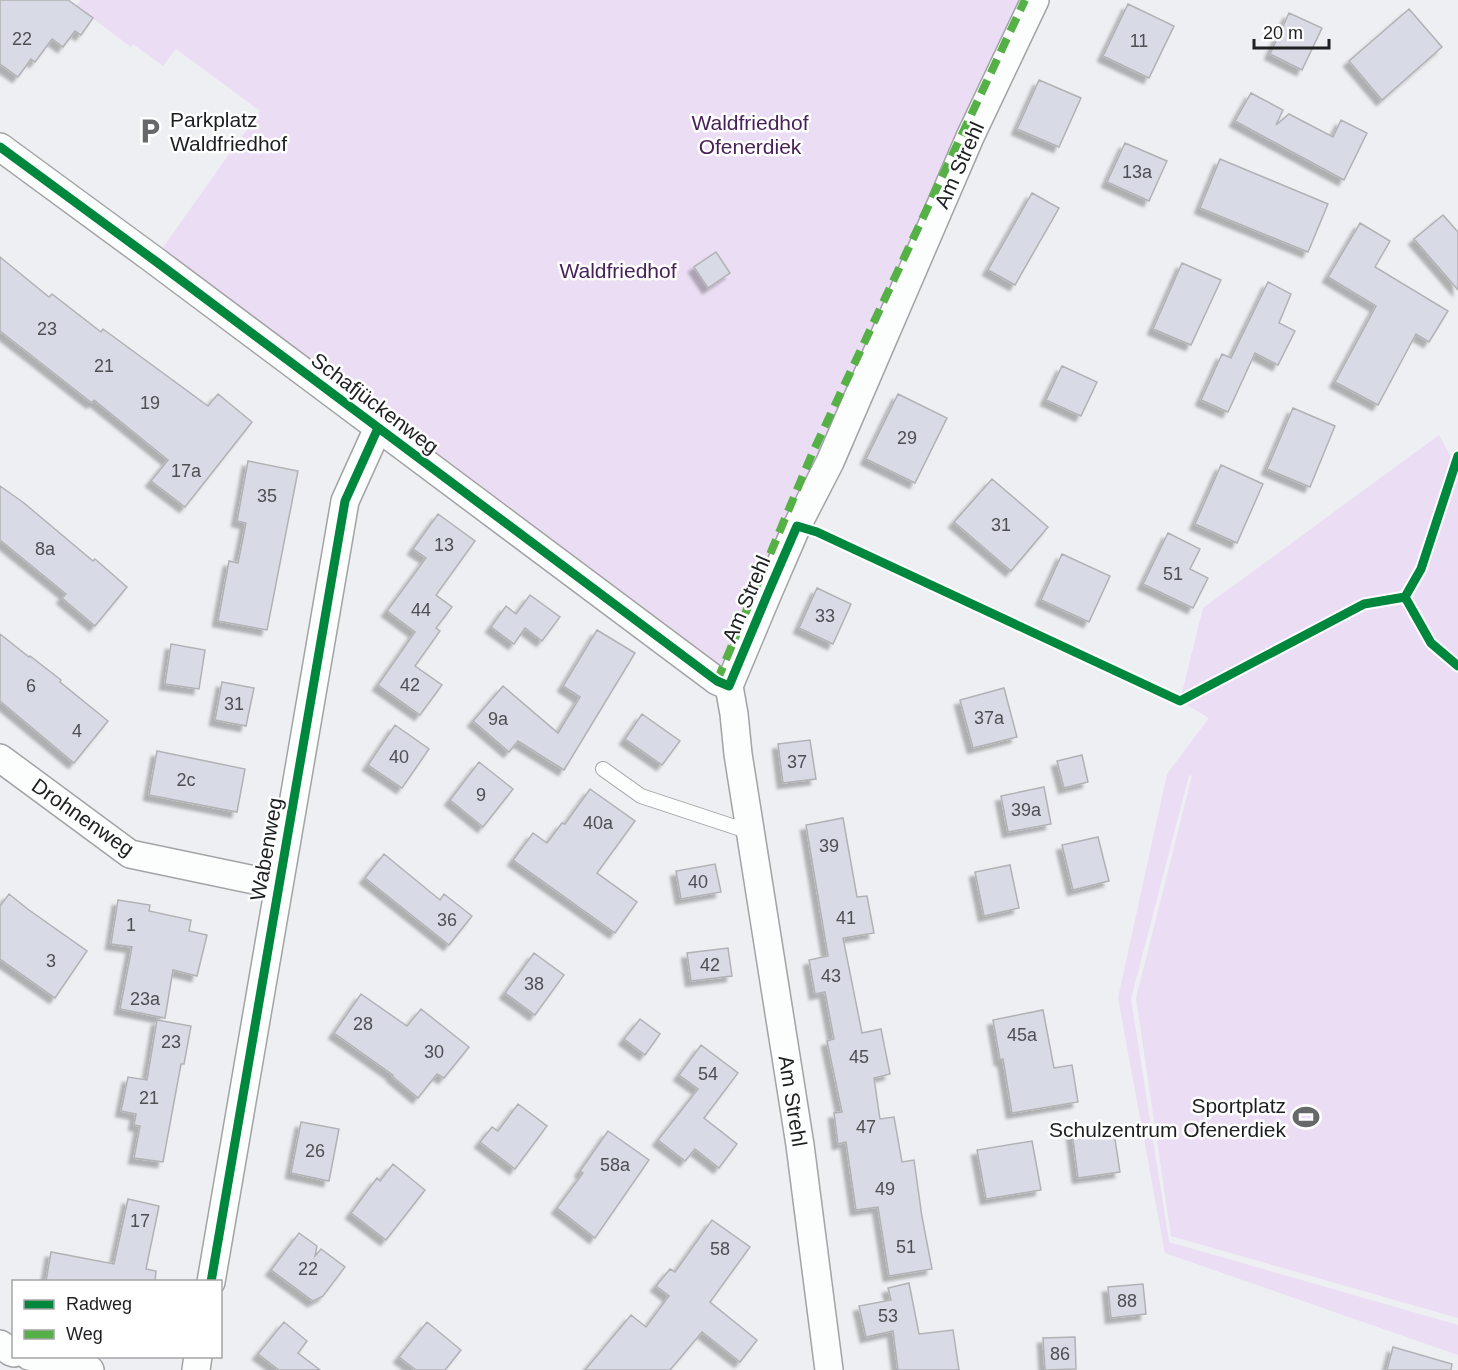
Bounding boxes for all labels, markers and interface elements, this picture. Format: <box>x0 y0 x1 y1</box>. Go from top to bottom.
scale bar <box>1254 12 1329 50</box>
text: 20 m <box>1263 23 1303 43</box>
house number: 22 <box>12 29 32 49</box>
house number: 11 <box>1130 31 1148 51</box>
place label: Parkplatz Waldfriedhof <box>170 108 287 155</box>
park label: Waldfriedhof Ofenerdiek <box>691 111 809 158</box>
parking icon: Parkplatz Waldfriedhof <box>135 116 165 146</box>
street label: Am Strehl <box>930 118 988 212</box>
house number: 13a <box>1122 162 1153 182</box>
park label: Waldfriedhof <box>559 259 677 282</box>
house number: 23 <box>37 319 57 339</box>
street label: Schafjückenweg <box>307 348 443 458</box>
house number: 21 <box>94 356 114 376</box>
house number: 19 <box>140 393 160 413</box>
house number: 29 <box>897 428 917 448</box>
house number: 17a <box>171 461 202 481</box>
house number: 35 <box>257 486 277 506</box>
house number: 31 <box>991 515 1011 535</box>
house number: 13 <box>434 535 454 555</box>
house number: 8a <box>35 539 56 559</box>
street label: Am Strehl <box>717 552 775 646</box>
house number: 51 <box>1163 564 1183 584</box>
house number: 44 <box>411 600 431 620</box>
house number: 33 <box>815 606 835 626</box>
house number: 42 <box>400 675 420 695</box>
house number: 6 <box>26 676 36 696</box>
house number: 31 <box>224 694 244 714</box>
house number: 37a <box>974 708 1005 728</box>
house number: 9a <box>488 709 509 729</box>
house number: 4 <box>72 721 82 741</box>
house number: 40 <box>389 747 409 767</box>
house number: 37 <box>787 752 807 772</box>
house number: 2c <box>176 770 196 790</box>
street label: Drohnenweg <box>28 773 138 861</box>
house number: 9 <box>476 785 486 805</box>
street label: Wabenweg <box>246 796 286 902</box>
house number: 39a <box>1011 800 1042 820</box>
house number: 40a <box>583 813 614 833</box>
house number: 39 <box>819 836 839 856</box>
house number: 40 <box>688 872 708 892</box>
house number: 41 <box>836 908 856 928</box>
house number: 36 <box>437 910 457 930</box>
house number: 1 <box>126 915 136 935</box>
house number: 3 <box>46 951 56 971</box>
house number: 42 <box>700 955 720 975</box>
house number: 43 <box>821 966 841 986</box>
house number: 38 <box>524 974 544 994</box>
house number: 23a <box>130 989 161 1009</box>
house number: 28 <box>353 1014 373 1034</box>
house number: 45a <box>1007 1025 1038 1045</box>
house number: 23 <box>161 1032 181 1052</box>
house number: 30 <box>424 1042 444 1062</box>
house number: 45 <box>849 1047 869 1067</box>
street label: Am Strehl <box>774 1054 812 1148</box>
house number: 54 <box>698 1064 718 1084</box>
house number: 21 <box>139 1088 159 1108</box>
place label: Sportplatz Schulzentrum Ofenerdiek <box>1049 1094 1286 1141</box>
sports icon: Sportplatz Schulzentrum Ofenerdiek <box>1291 1102 1321 1132</box>
house number: 47 <box>856 1117 876 1137</box>
house number: 26 <box>305 1141 325 1161</box>
house number: 58a <box>600 1155 631 1175</box>
house number: 49 <box>875 1179 895 1199</box>
house number: 17 <box>130 1211 150 1231</box>
house number: 51 <box>896 1237 916 1257</box>
house number: 58 <box>710 1239 730 1259</box>
house number: 22 <box>298 1259 318 1279</box>
legend <box>12 1280 222 1358</box>
house number: 88 <box>1117 1291 1137 1311</box>
text: Radweg <box>66 1294 132 1314</box>
house number: 53 <box>878 1306 898 1326</box>
text: Weg <box>66 1324 103 1344</box>
house number: 86 <box>1050 1344 1070 1364</box>

